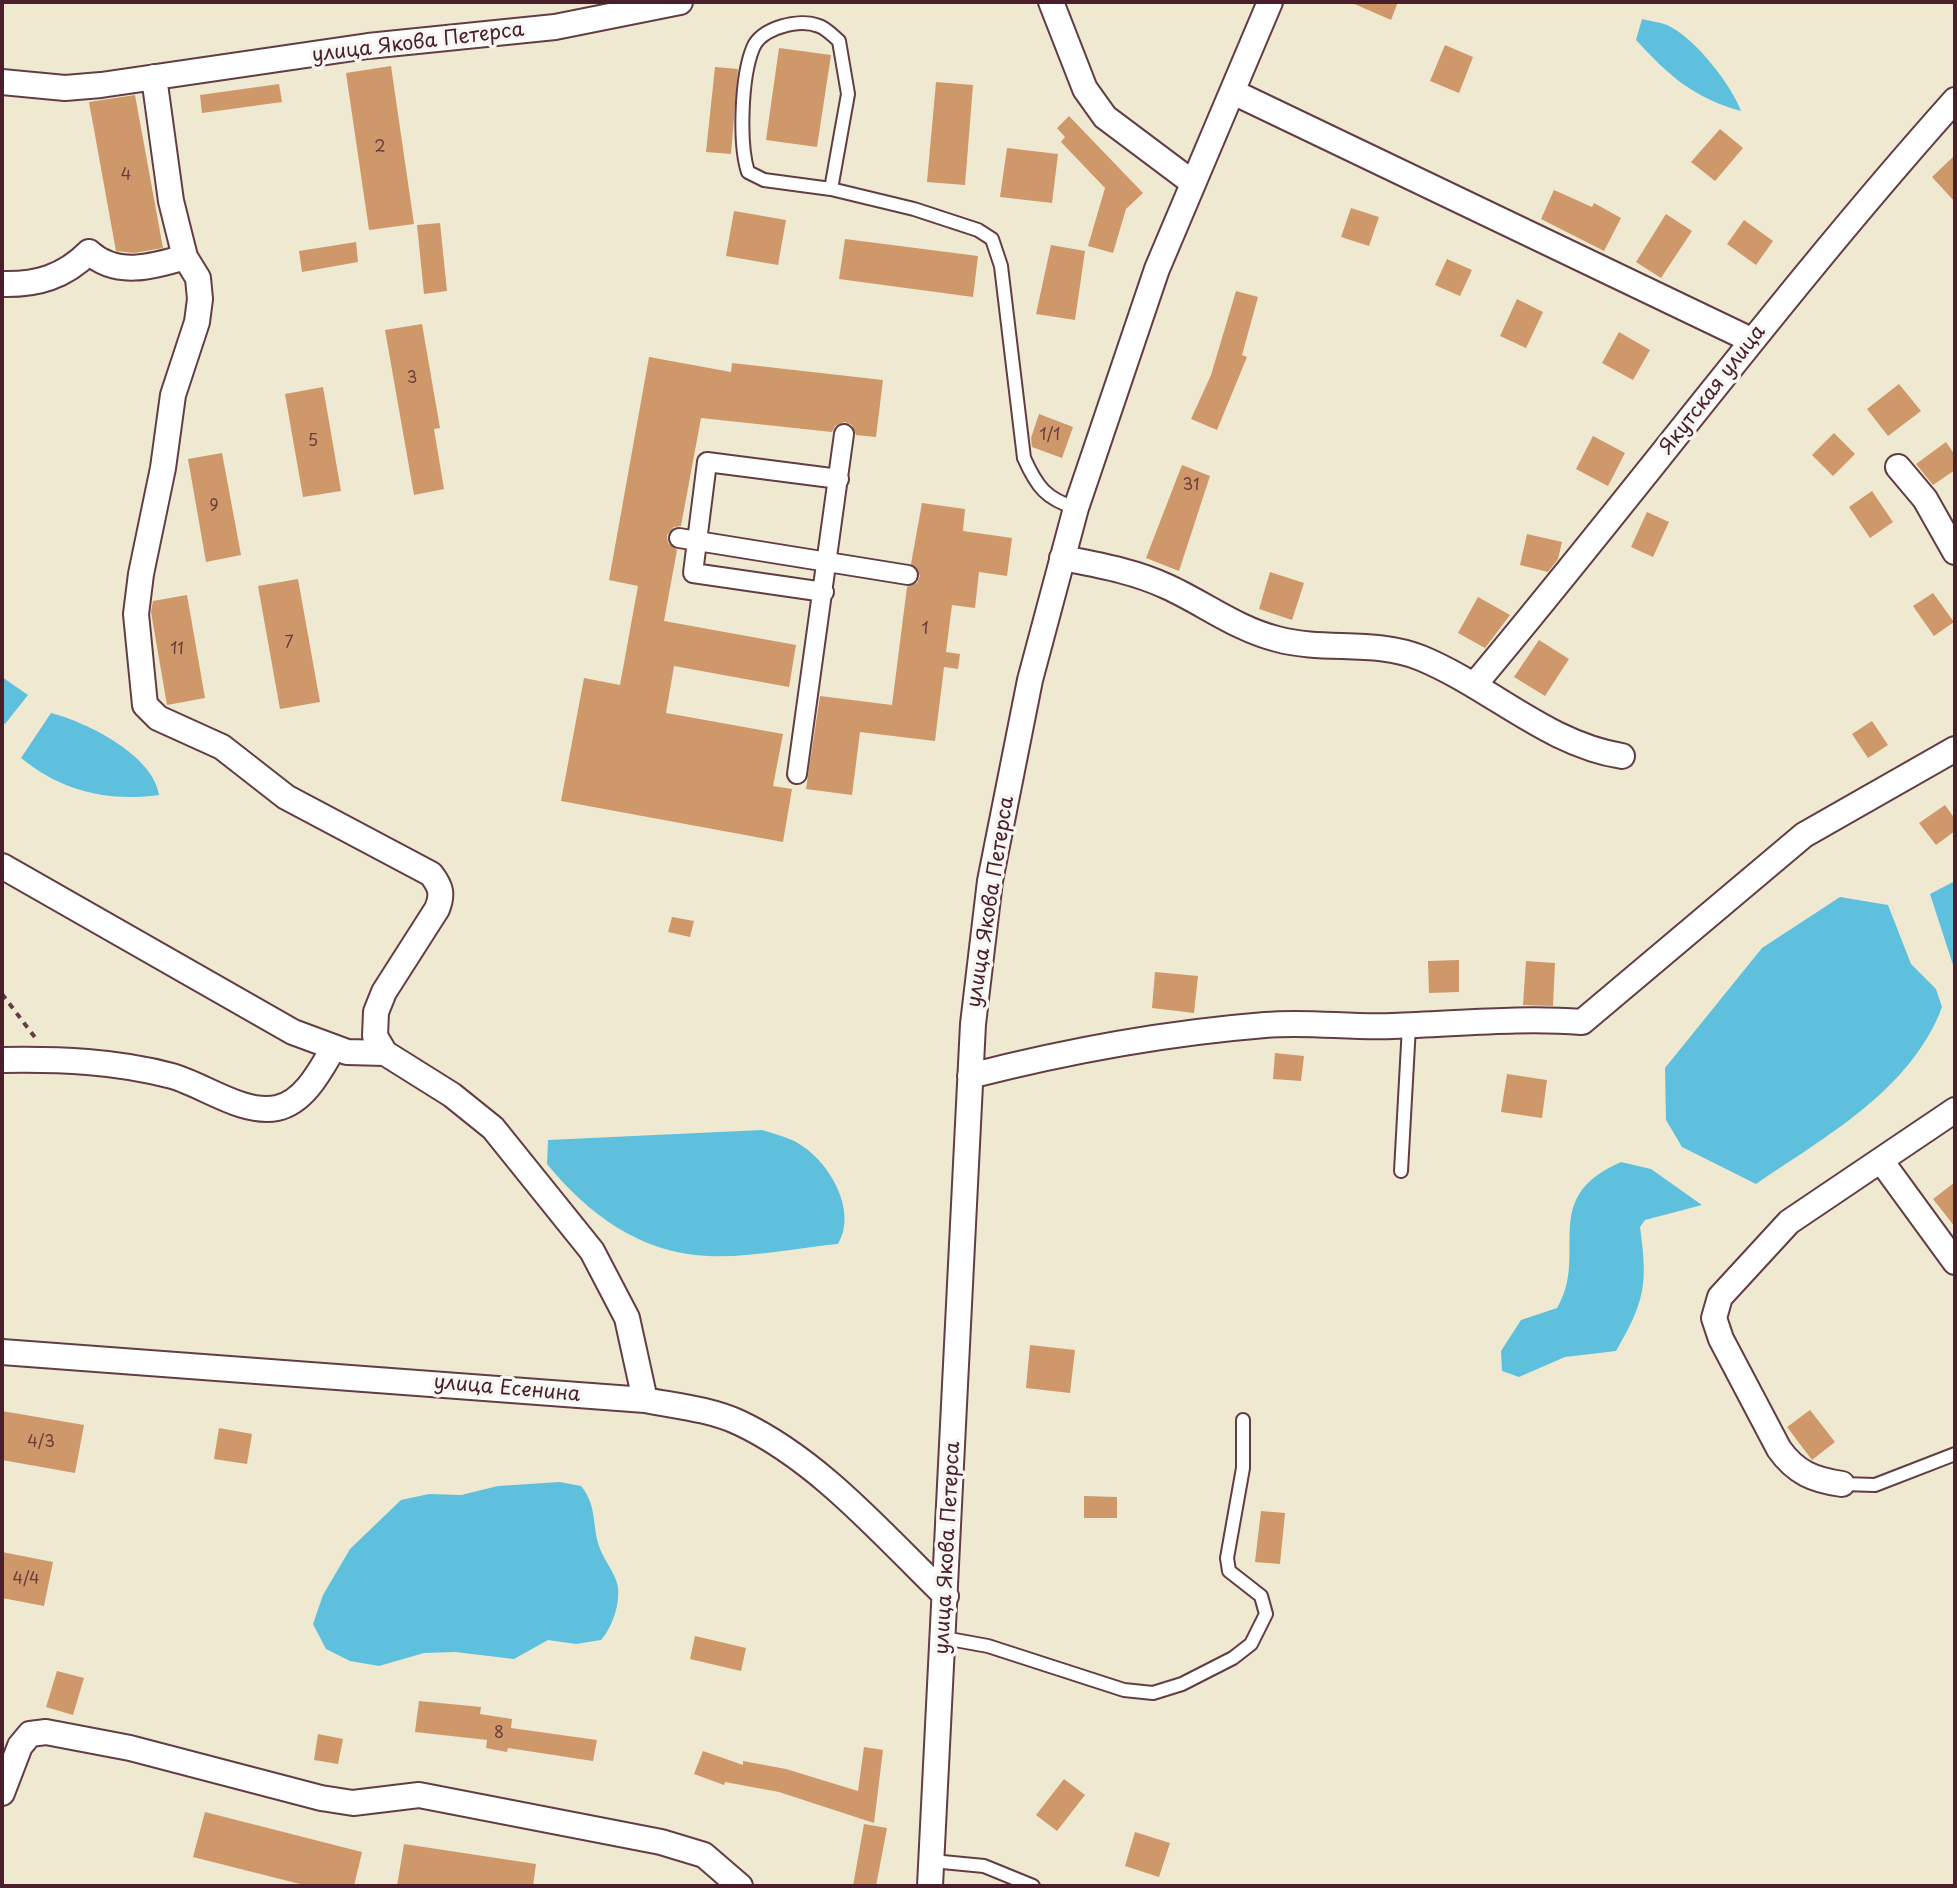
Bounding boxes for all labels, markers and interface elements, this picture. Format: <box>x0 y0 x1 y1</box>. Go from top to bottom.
street label: улица Якова Петерса <box>311 18 525 68</box>
house number: 2 <box>374 138 386 158</box>
house number: 4 <box>121 166 131 186</box>
street label: Якутская улица <box>1655 321 1771 459</box>
house number: 3 <box>407 369 417 389</box>
house number: 1/1 <box>1040 426 1060 446</box>
house number: 5 <box>308 432 318 452</box>
house number: 31 <box>1183 476 1199 496</box>
house number: 9 <box>209 497 219 517</box>
house number: 1 <box>921 620 929 640</box>
house number: 7 <box>284 634 294 654</box>
house number: 11 <box>170 640 184 660</box>
street label: улица Якова Петерса <box>962 795 1020 1009</box>
street label: улица Есенина <box>433 1371 581 1407</box>
house number: 4/3 <box>27 1433 55 1453</box>
street label: улица Якова Петерса <box>930 1441 966 1655</box>
house number: 4/4 <box>12 1570 40 1590</box>
house number: 8 <box>494 1724 504 1744</box>

